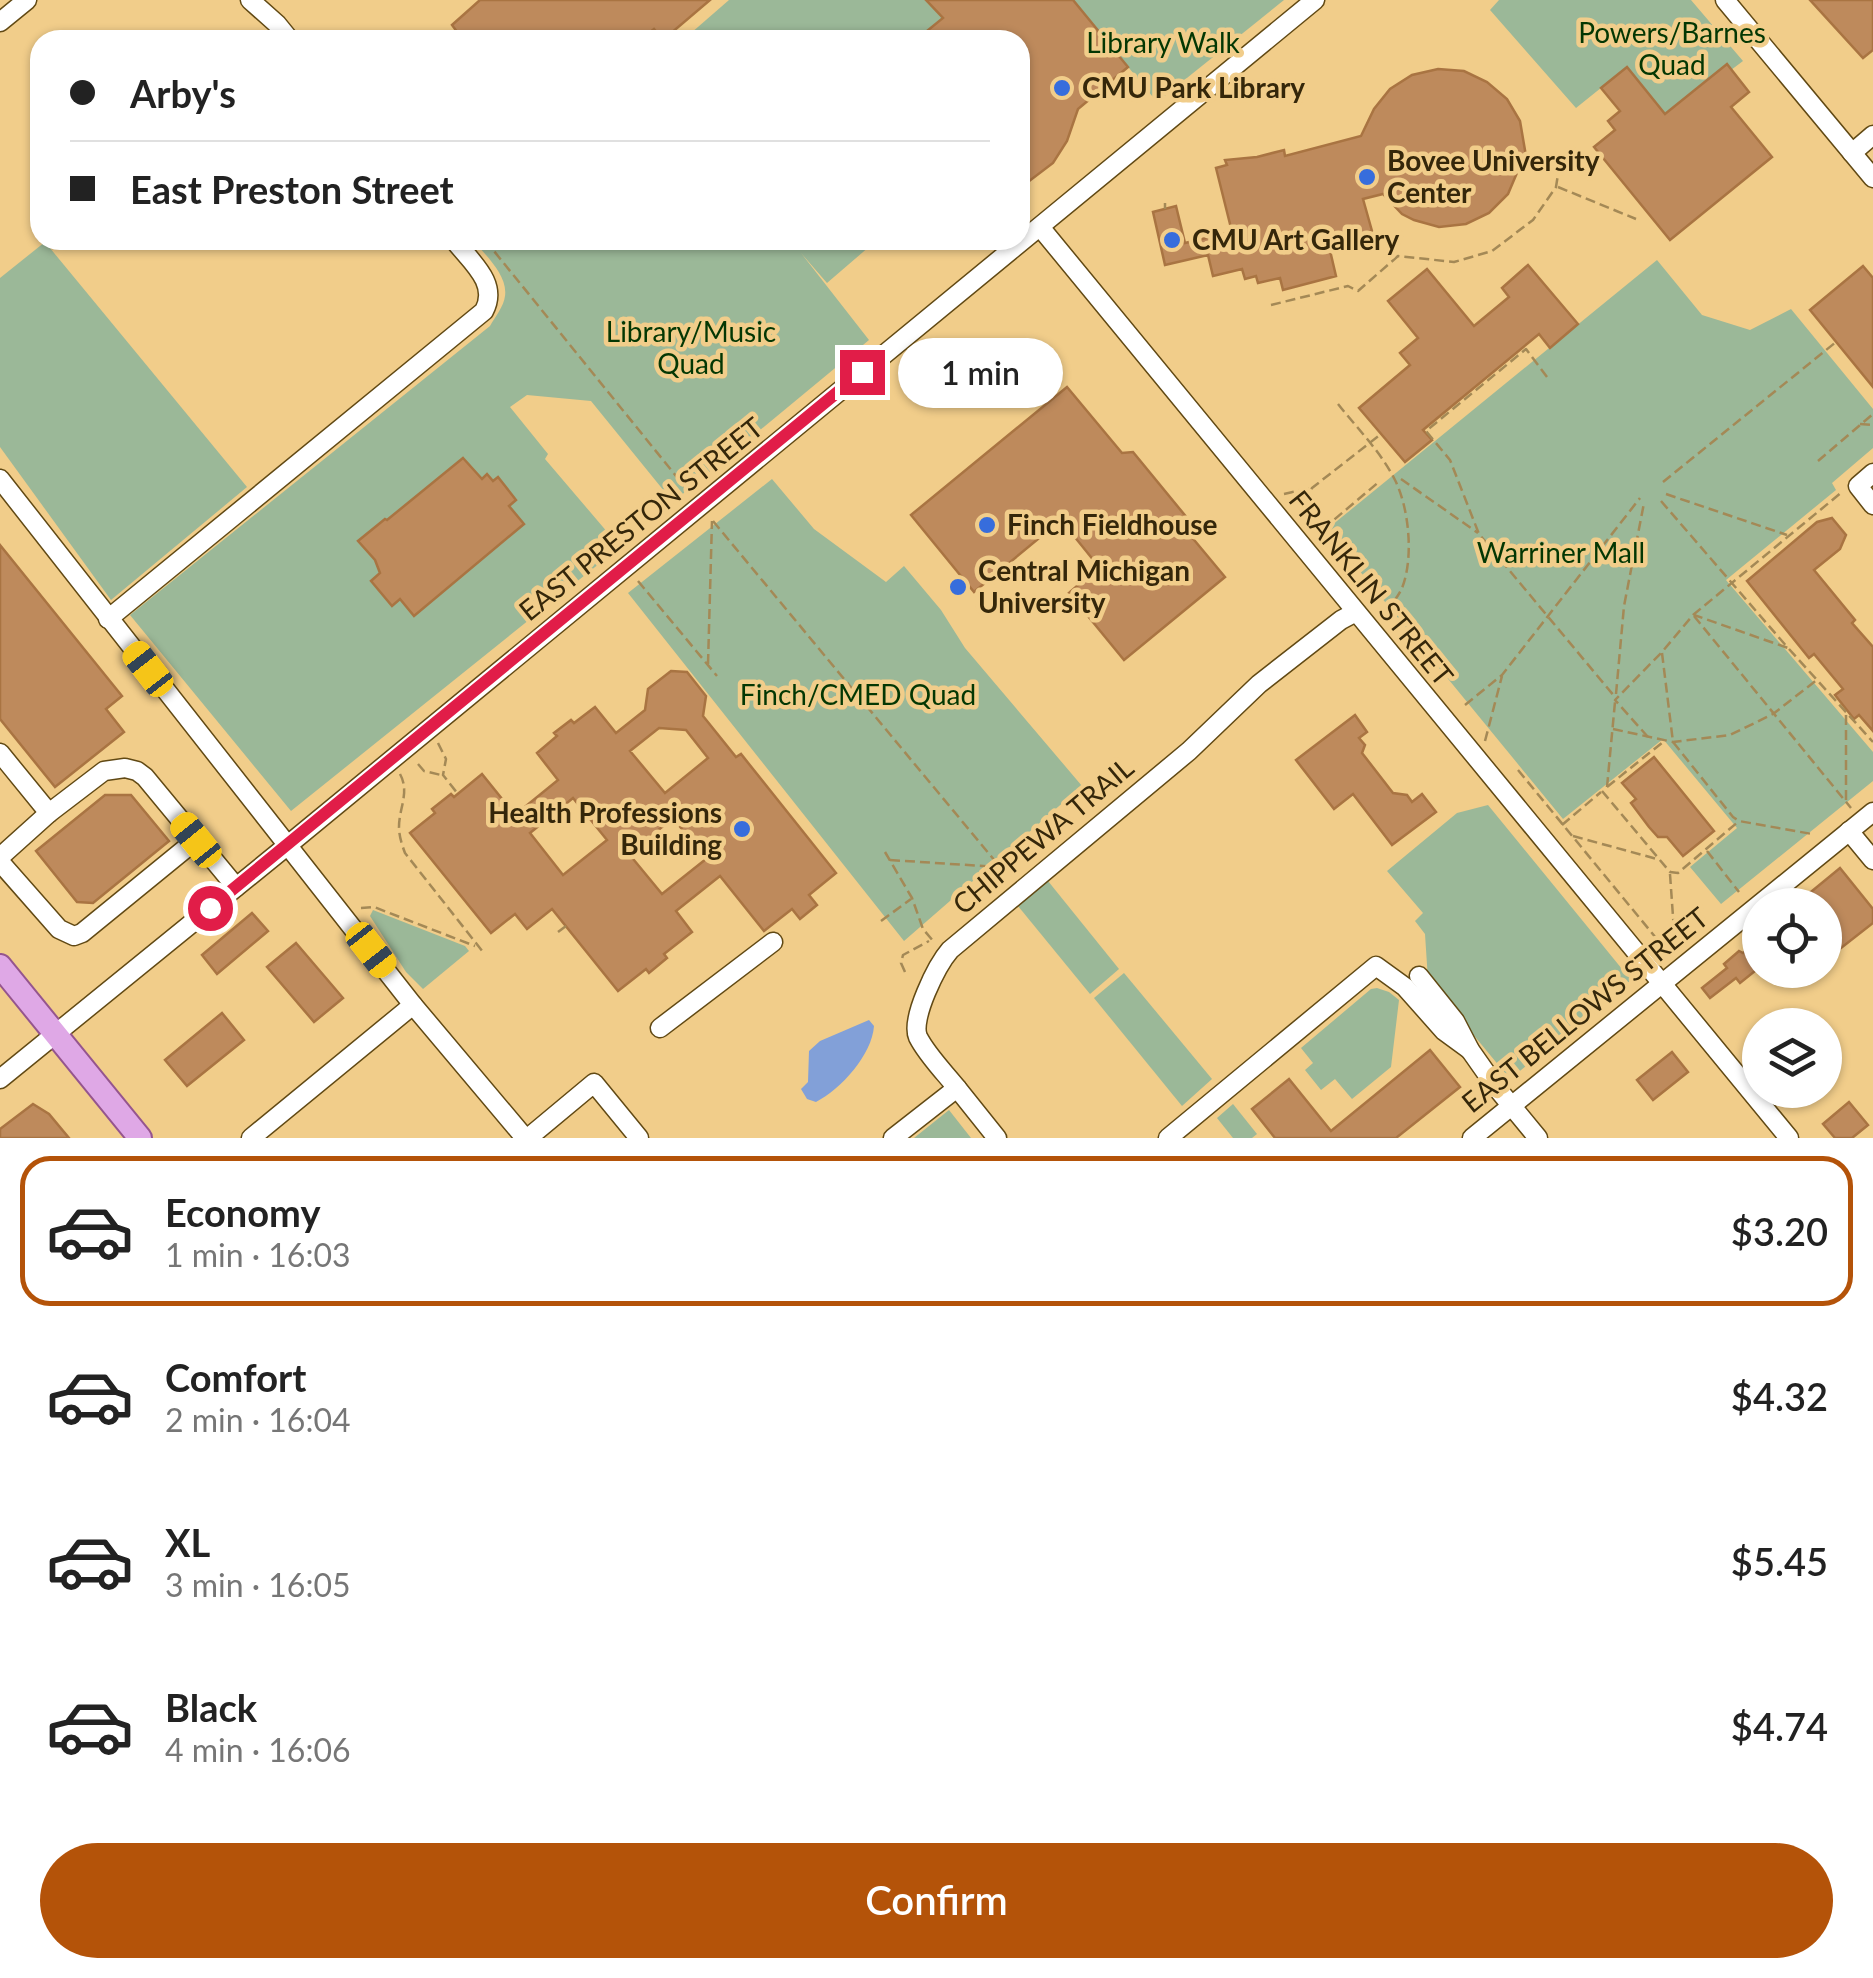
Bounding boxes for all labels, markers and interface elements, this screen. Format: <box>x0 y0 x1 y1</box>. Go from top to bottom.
park label: Powers/Barnes Quad <box>1578 15 1766 81</box>
park label: Library Walk <box>1086 25 1241 59</box>
text: Arby's <box>130 70 236 116</box>
place label: CMU Park Library <box>1082 70 1305 104</box>
marker: CMU Park Library <box>1051 77 1073 99</box>
place label: Bovee University Center <box>1387 143 1600 209</box>
text: East Preston Street <box>130 166 454 212</box>
marker: Bovee University Center <box>1356 166 1378 188</box>
place label: CMU Art Gallery <box>1192 222 1400 256</box>
marker: CMU Art Gallery <box>1161 229 1183 251</box>
park label: Library/Music Quad <box>606 314 776 380</box>
callout: 1 min <box>897 337 1062 407</box>
route end <box>840 350 885 395</box>
text: 1 min <box>941 353 1020 392</box>
street label: EAST PRESTON STREET <box>512 409 769 627</box>
street label: FRANKLIN STREET <box>1283 483 1461 692</box>
place label: Finch Fieldhouse <box>1007 507 1218 541</box>
marker: Finch Fieldhouse <box>976 514 998 536</box>
park label: Warriner Mall <box>1477 535 1645 569</box>
place label: Central Michigan University <box>978 553 1190 619</box>
marker: Central Michigan University <box>947 576 969 598</box>
car <box>118 636 178 702</box>
park label: Finch/CMED Quad <box>740 677 976 711</box>
street label: CHIPPEWA TRAIL <box>945 750 1140 921</box>
place label: Health Professions Building <box>488 795 722 861</box>
car <box>165 807 227 873</box>
marker: Health Professions Building <box>731 818 753 840</box>
route start <box>188 886 233 931</box>
map controls <box>1742 888 1842 1108</box>
button: locate <box>1742 888 1842 988</box>
street label: EAST BELLOWS STREET <box>1454 899 1715 1119</box>
car <box>341 917 401 983</box>
button: layers <box>1742 1008 1842 1108</box>
icon: car <box>45 1186 135 1276</box>
text: Economy <box>165 1189 320 1235</box>
text: $3.20 <box>1731 1208 1828 1254</box>
text: 1 min · 16:03 <box>165 1235 351 1274</box>
icon: car <box>45 1351 135 1441</box>
text: Comfort <box>165 1354 306 1400</box>
text: $4.32 <box>1731 1373 1828 1419</box>
text: 2 min · 16:04 <box>165 1400 351 1439</box>
icon: car <box>45 1516 135 1606</box>
text: XL <box>165 1519 210 1565</box>
text: $5.45 <box>1731 1538 1828 1584</box>
text: 3 min · 16:05 <box>165 1565 351 1604</box>
icon: car <box>45 1681 135 1771</box>
text: Black <box>165 1684 257 1730</box>
text: $4.74 <box>1731 1703 1828 1749</box>
text: 4 min · 16:06 <box>165 1730 351 1769</box>
button: Confirm <box>40 1843 1833 1958</box>

